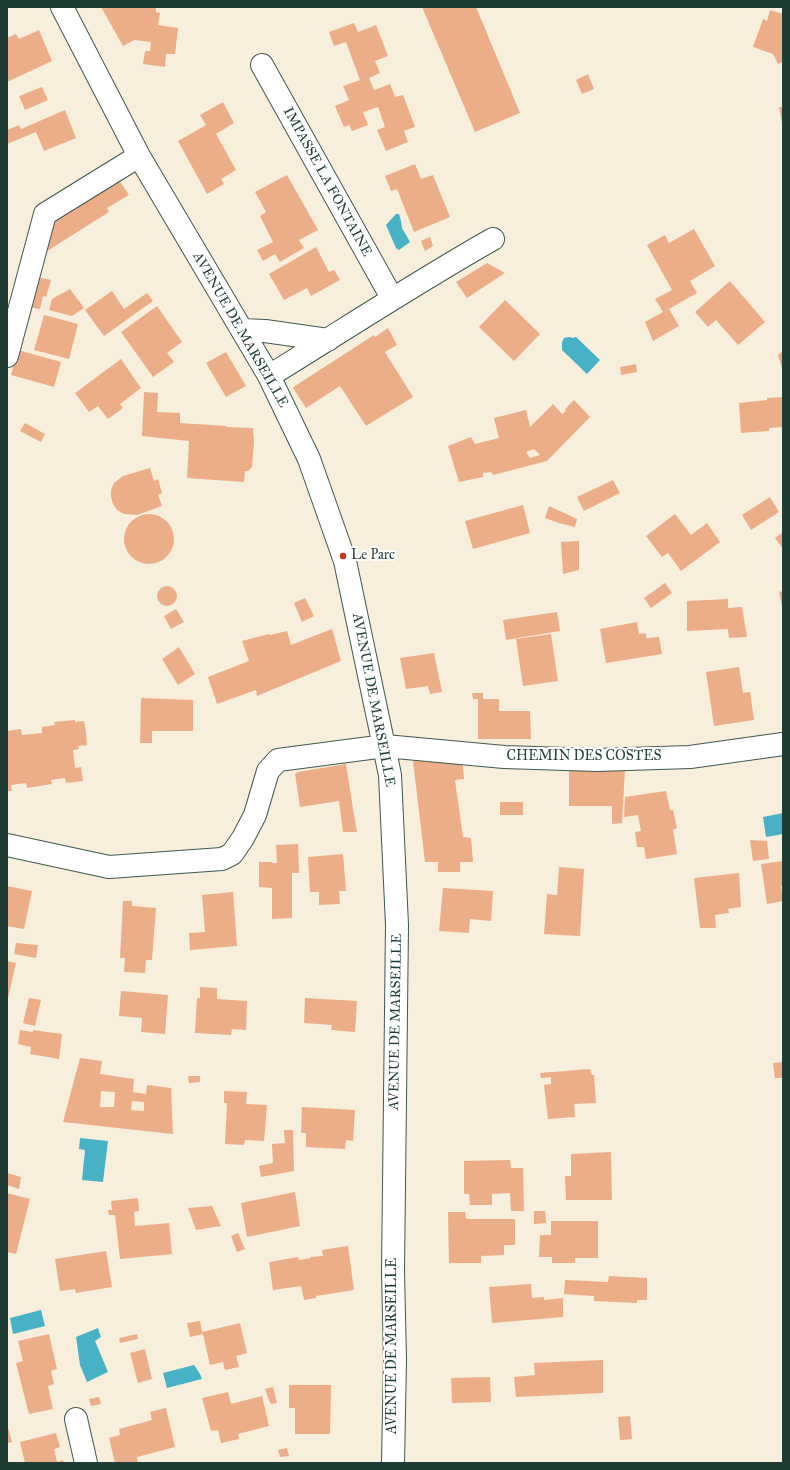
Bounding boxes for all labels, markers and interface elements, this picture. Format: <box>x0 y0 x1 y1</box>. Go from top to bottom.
street label: IMPASSE LA FONTAINE <box>279 104 375 260</box>
street label: AVENUE DE MARSEILLE <box>189 249 291 411</box>
place label: Le Parc <box>351 548 395 564</box>
marker: Le Parc <box>338 551 348 561</box>
street label: AVENUE DE MARSEILLE <box>348 612 398 788</box>
street label: CHEMIN DES COSTES <box>507 749 661 765</box>
street label: AVENUE DE MARSEILLE <box>386 934 406 1110</box>
street label: AVENUE DE MARSEILLE <box>385 1258 401 1434</box>

